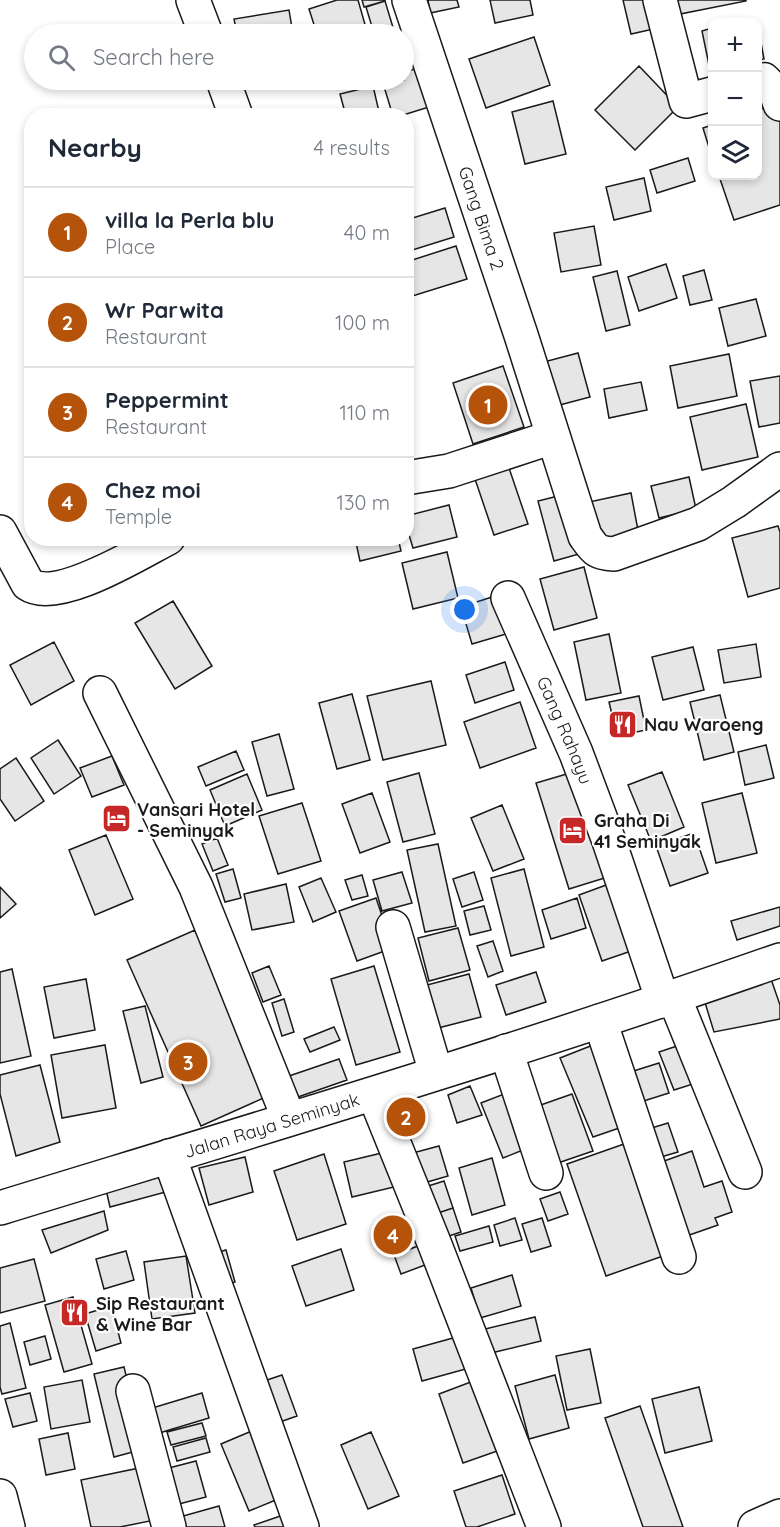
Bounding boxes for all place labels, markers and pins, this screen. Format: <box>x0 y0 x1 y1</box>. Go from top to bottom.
pin: 1 <box>468 382 508 428</box>
restaurant icon: Nau Waroeng <box>607 708 639 740</box>
place label: Nau Waroeng <box>644 713 764 736</box>
place label: Vansari Hotel - Seminyak <box>137 798 255 842</box>
hotel icon: Vansari Hotel - Seminyak <box>100 803 132 835</box>
place label: Graha Di 41 Seminyak <box>594 809 701 853</box>
hotel icon: Graha Di 41 Seminyak <box>557 814 589 846</box>
pin: 3 <box>168 1040 207 1084</box>
pin: 2 <box>386 1094 426 1140</box>
pin: 4 <box>374 1212 412 1258</box>
place label: Sip Restaurant & Wine Bar <box>96 1292 225 1336</box>
restaurant icon: Sip Restaurant & Wine Bar <box>59 1297 91 1329</box>

